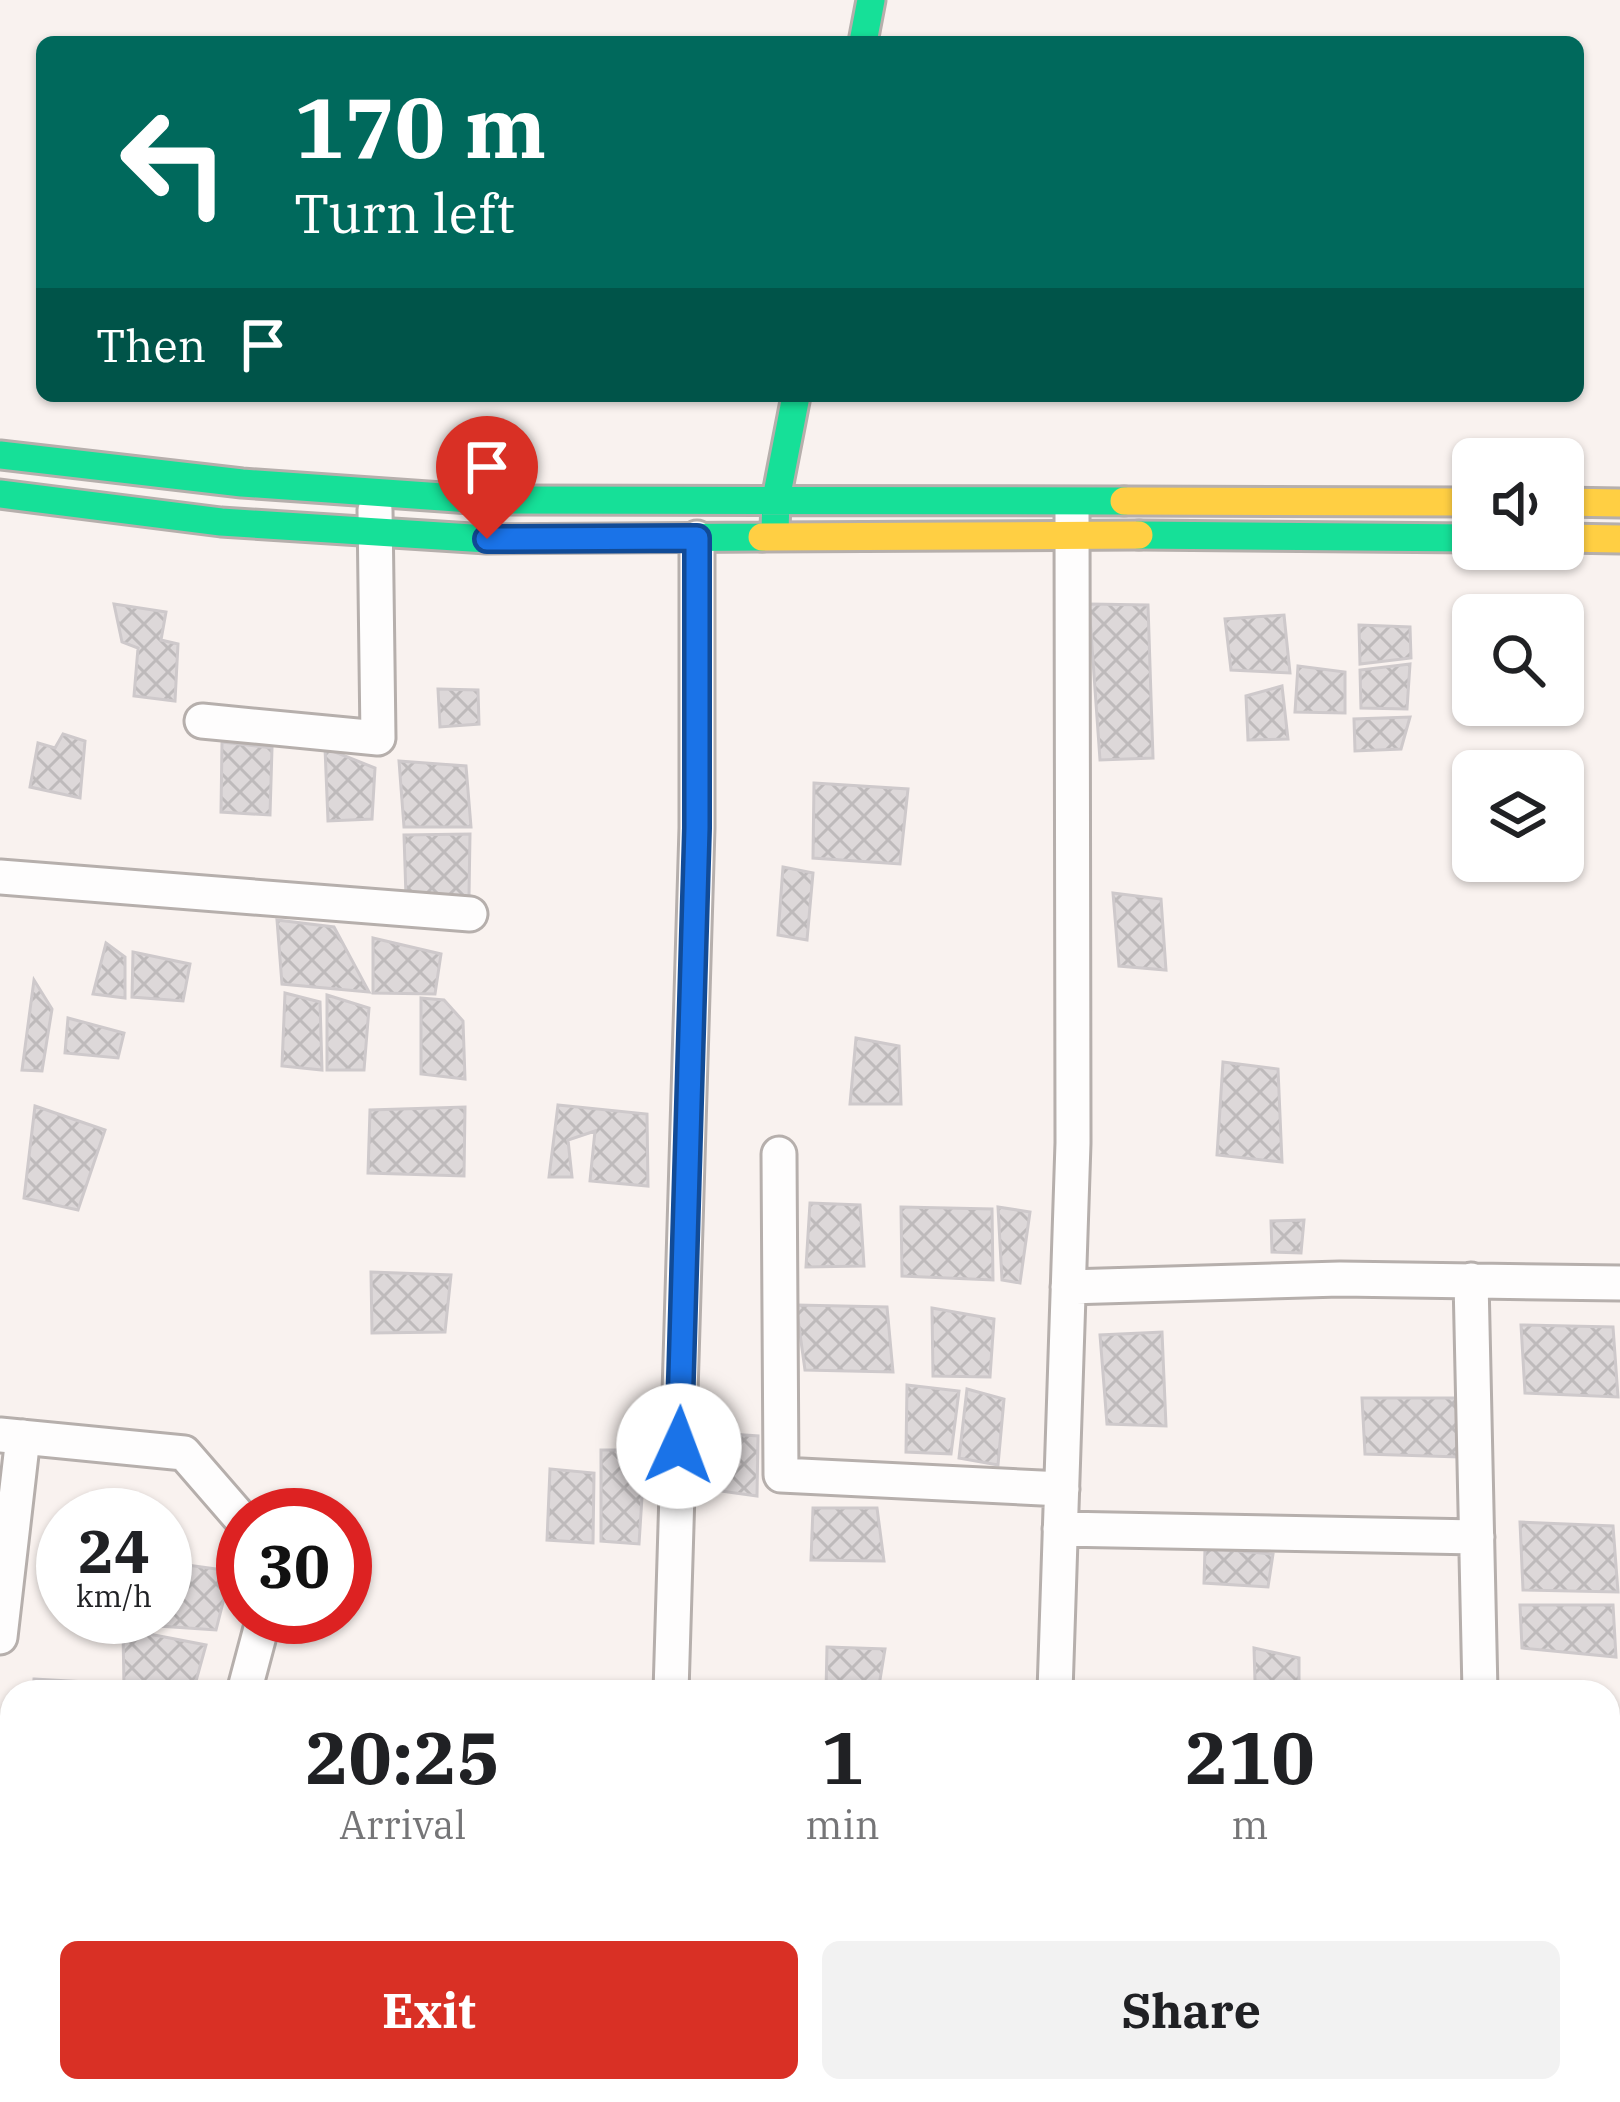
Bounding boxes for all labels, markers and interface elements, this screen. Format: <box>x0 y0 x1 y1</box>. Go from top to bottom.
text: 170 m <box>294 72 546 181</box>
icon: left <box>96 84 252 240</box>
text: Turn left <box>294 178 515 248</box>
icon: arrive <box>230 312 296 378</box>
text: Then <box>96 316 206 374</box>
pin <box>436 416 538 539</box>
icon: arrive <box>454 434 520 500</box>
map controls <box>1452 438 1584 882</box>
button: sound <box>1452 438 1584 570</box>
button: search <box>1452 594 1584 726</box>
button: layers <box>1452 750 1584 882</box>
position arrow <box>616 1383 742 1509</box>
speed limit sign: 30 <box>216 1488 372 1644</box>
text: 24 <box>78 1511 150 1590</box>
text: km/h <box>76 1576 152 1615</box>
text: 20:25 <box>305 1710 500 1804</box>
text: 1 <box>821 1710 864 1804</box>
text: 210 <box>1185 1710 1315 1804</box>
text: Arrival <box>339 1799 466 1850</box>
text: min <box>805 1799 880 1850</box>
text: m <box>1231 1799 1268 1850</box>
button: Exit <box>60 1941 798 2079</box>
button: Share <box>822 1941 1560 2079</box>

